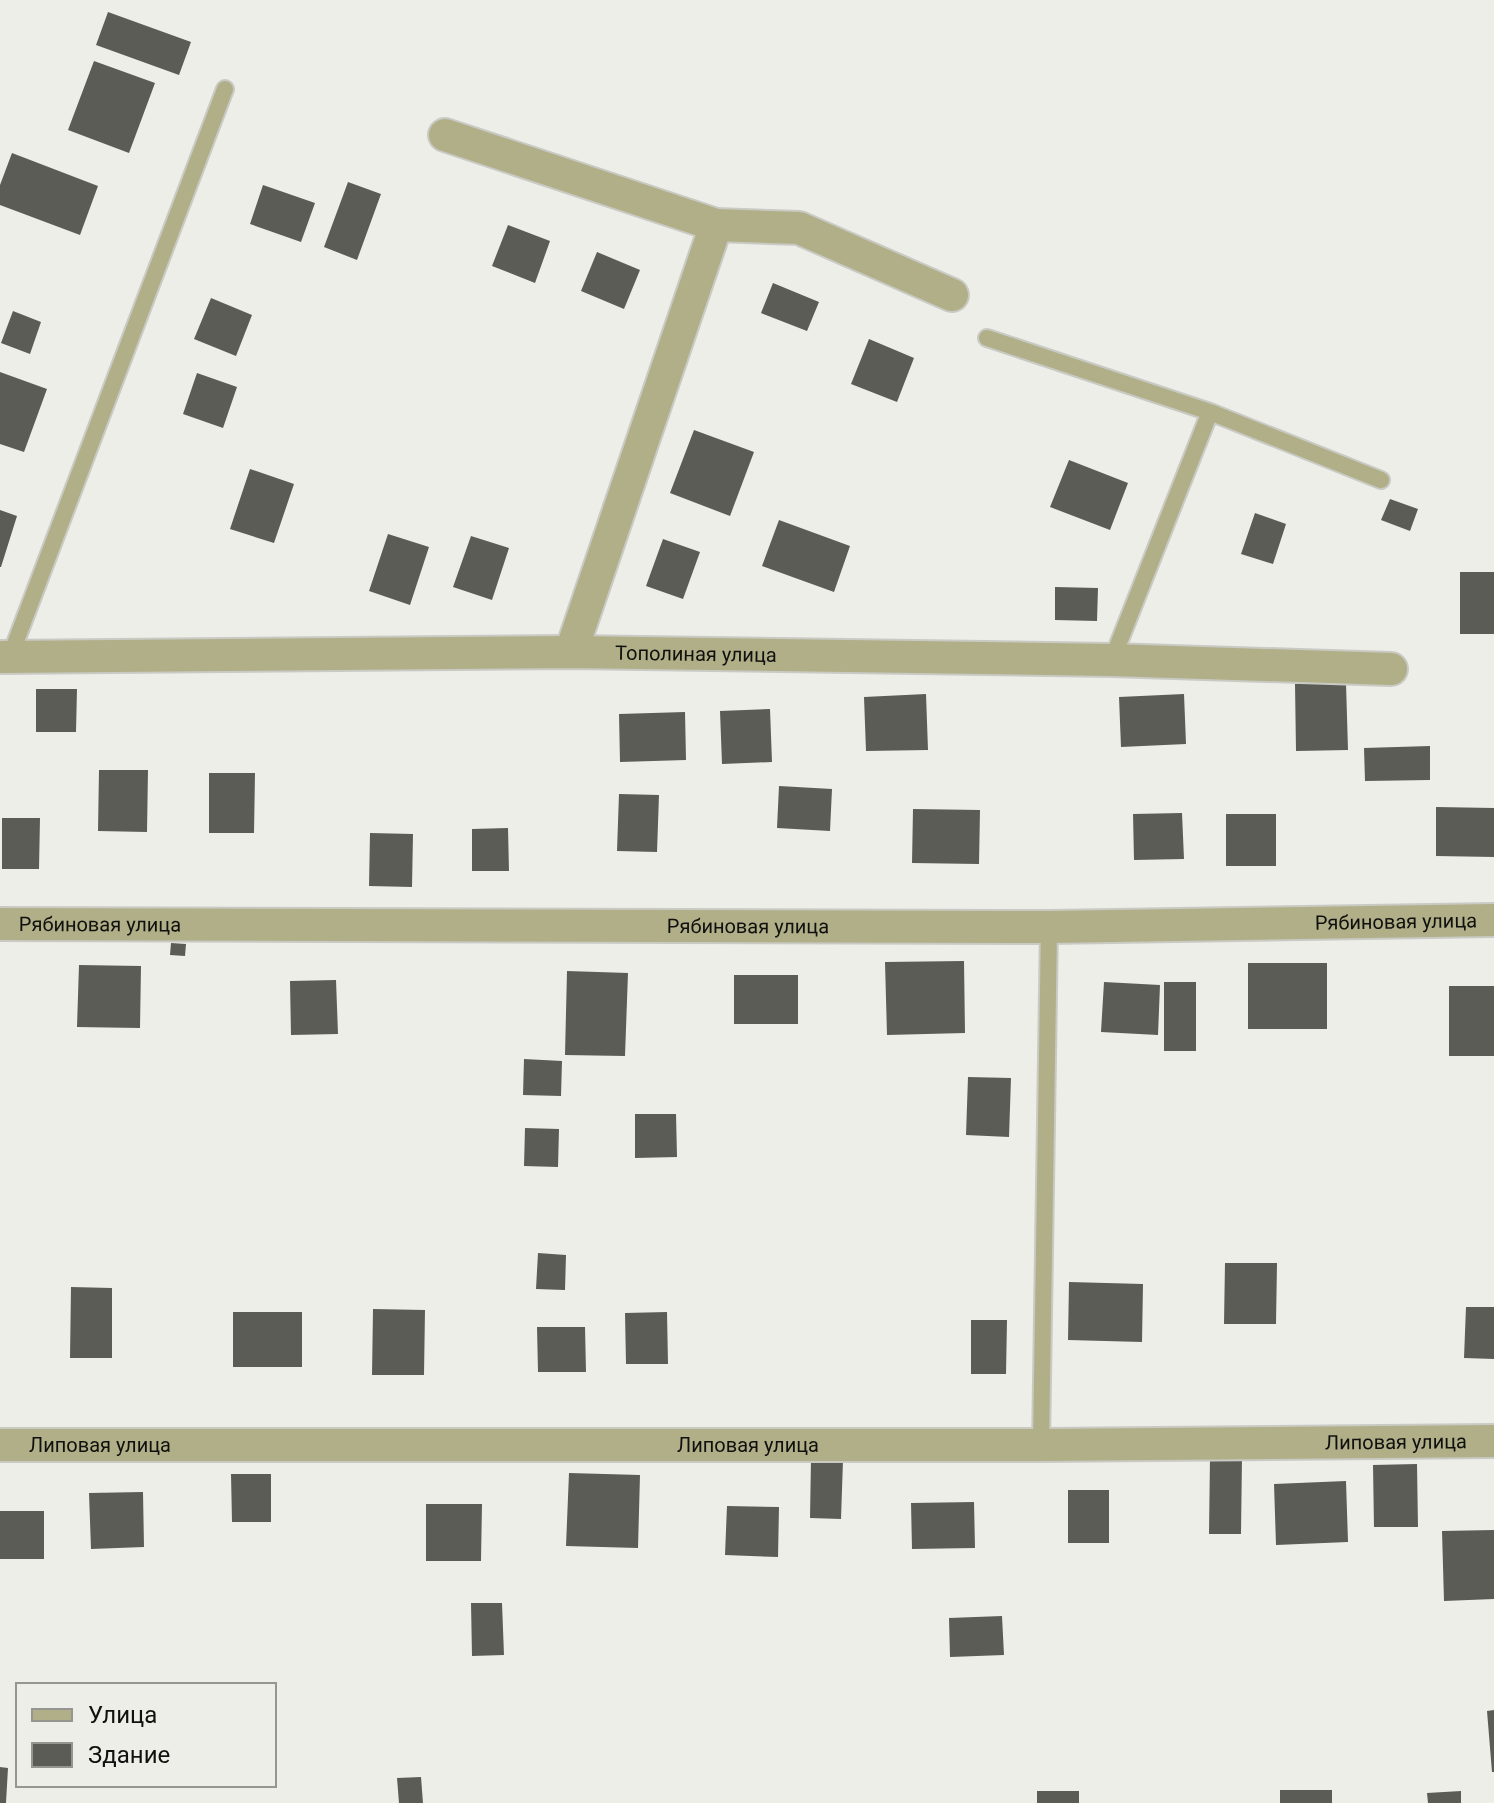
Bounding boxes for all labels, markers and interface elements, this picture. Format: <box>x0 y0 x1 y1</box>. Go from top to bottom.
street label: Тополиная улица <box>615 641 777 667</box>
street label: Рябиновая улица <box>1315 908 1477 935</box>
street label: Рябиновая улица <box>19 912 181 937</box>
street label: Рябиновая улица <box>667 914 829 938</box>
street label: Липовая улица <box>1325 1429 1467 1454</box>
street label: Липовая улица <box>29 1433 171 1457</box>
street label: Липовая улица <box>677 1433 819 1457</box>
legend <box>16 1683 276 1787</box>
text: Улица <box>88 1701 157 1729</box>
text: Здание <box>88 1741 170 1769</box>

